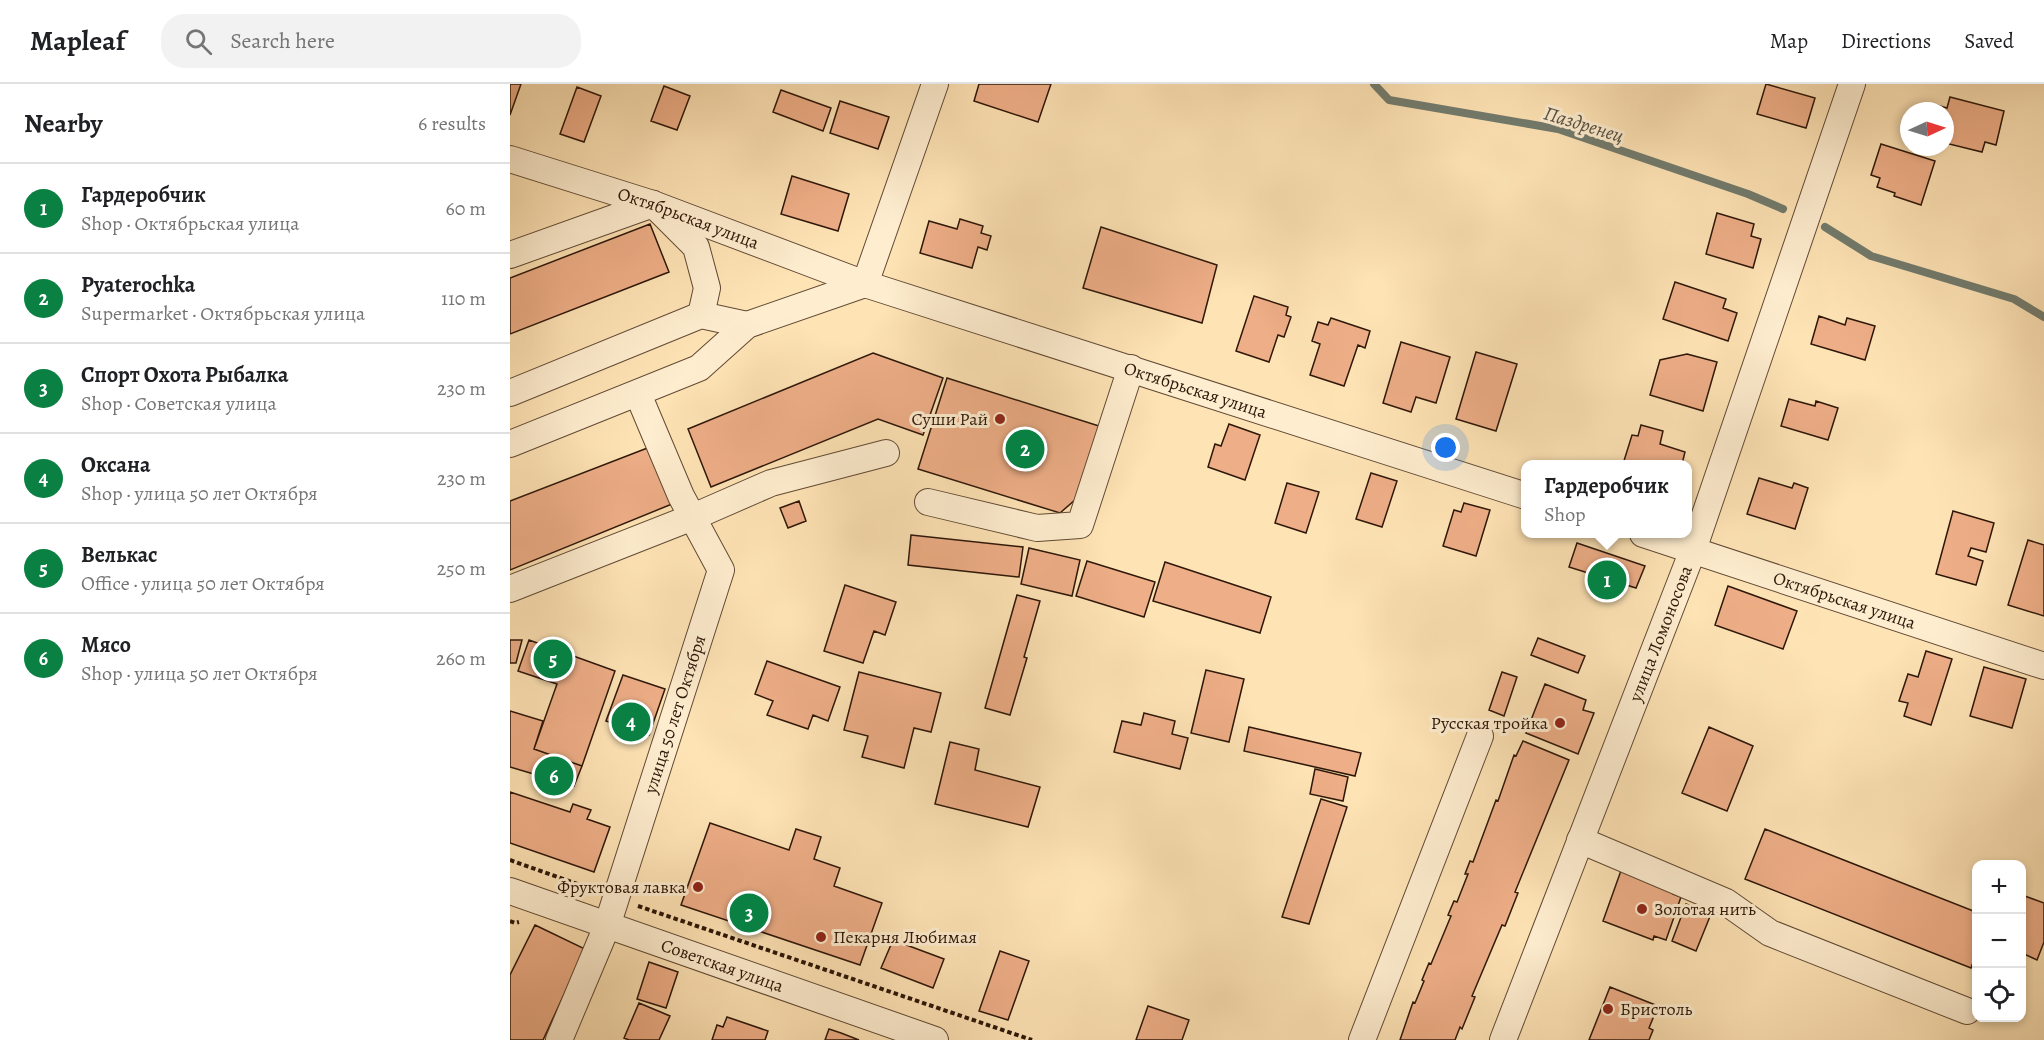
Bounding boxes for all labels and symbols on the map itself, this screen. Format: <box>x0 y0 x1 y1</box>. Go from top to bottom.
water label: Паздренец <box>1540 100 1627 149</box>
north arrow <box>1900 102 1954 156</box>
street label: Октябрьская улица <box>615 182 763 255</box>
street label: Октябрьская улица <box>1121 356 1270 424</box>
place label: Суши Рай <box>912 407 988 431</box>
marker: Суши Рай <box>993 412 1007 426</box>
pin: 2 <box>1006 426 1044 472</box>
your location <box>1431 433 1460 462</box>
pin: 1 <box>1588 558 1626 602</box>
street label: улица Ломоносова <box>1623 561 1698 706</box>
street label: Октябрьская улица <box>1770 566 1919 635</box>
street label: улица 50 лет Октября <box>638 632 711 797</box>
pin: 5 <box>534 636 573 682</box>
pin: 4 <box>612 700 650 744</box>
place label: Русская тройка <box>1431 711 1549 735</box>
marker: Русская тройка <box>1553 716 1567 730</box>
pin: 6 <box>534 754 573 798</box>
place label: Фруктовая лавка <box>557 875 687 899</box>
marker: Фруктовая лавка <box>691 880 705 894</box>
pin: 3 <box>730 890 768 936</box>
place label: Золотая нить <box>1654 897 1756 921</box>
marker: Золотая нить <box>1635 902 1649 916</box>
place label: Пекарня Любимая <box>833 925 977 949</box>
marker: Пекарня Любимая <box>814 930 828 944</box>
street label: Советская улица <box>658 933 787 998</box>
place label: Бристоль <box>1620 997 1693 1021</box>
marker: Бристоль <box>1601 1002 1615 1016</box>

